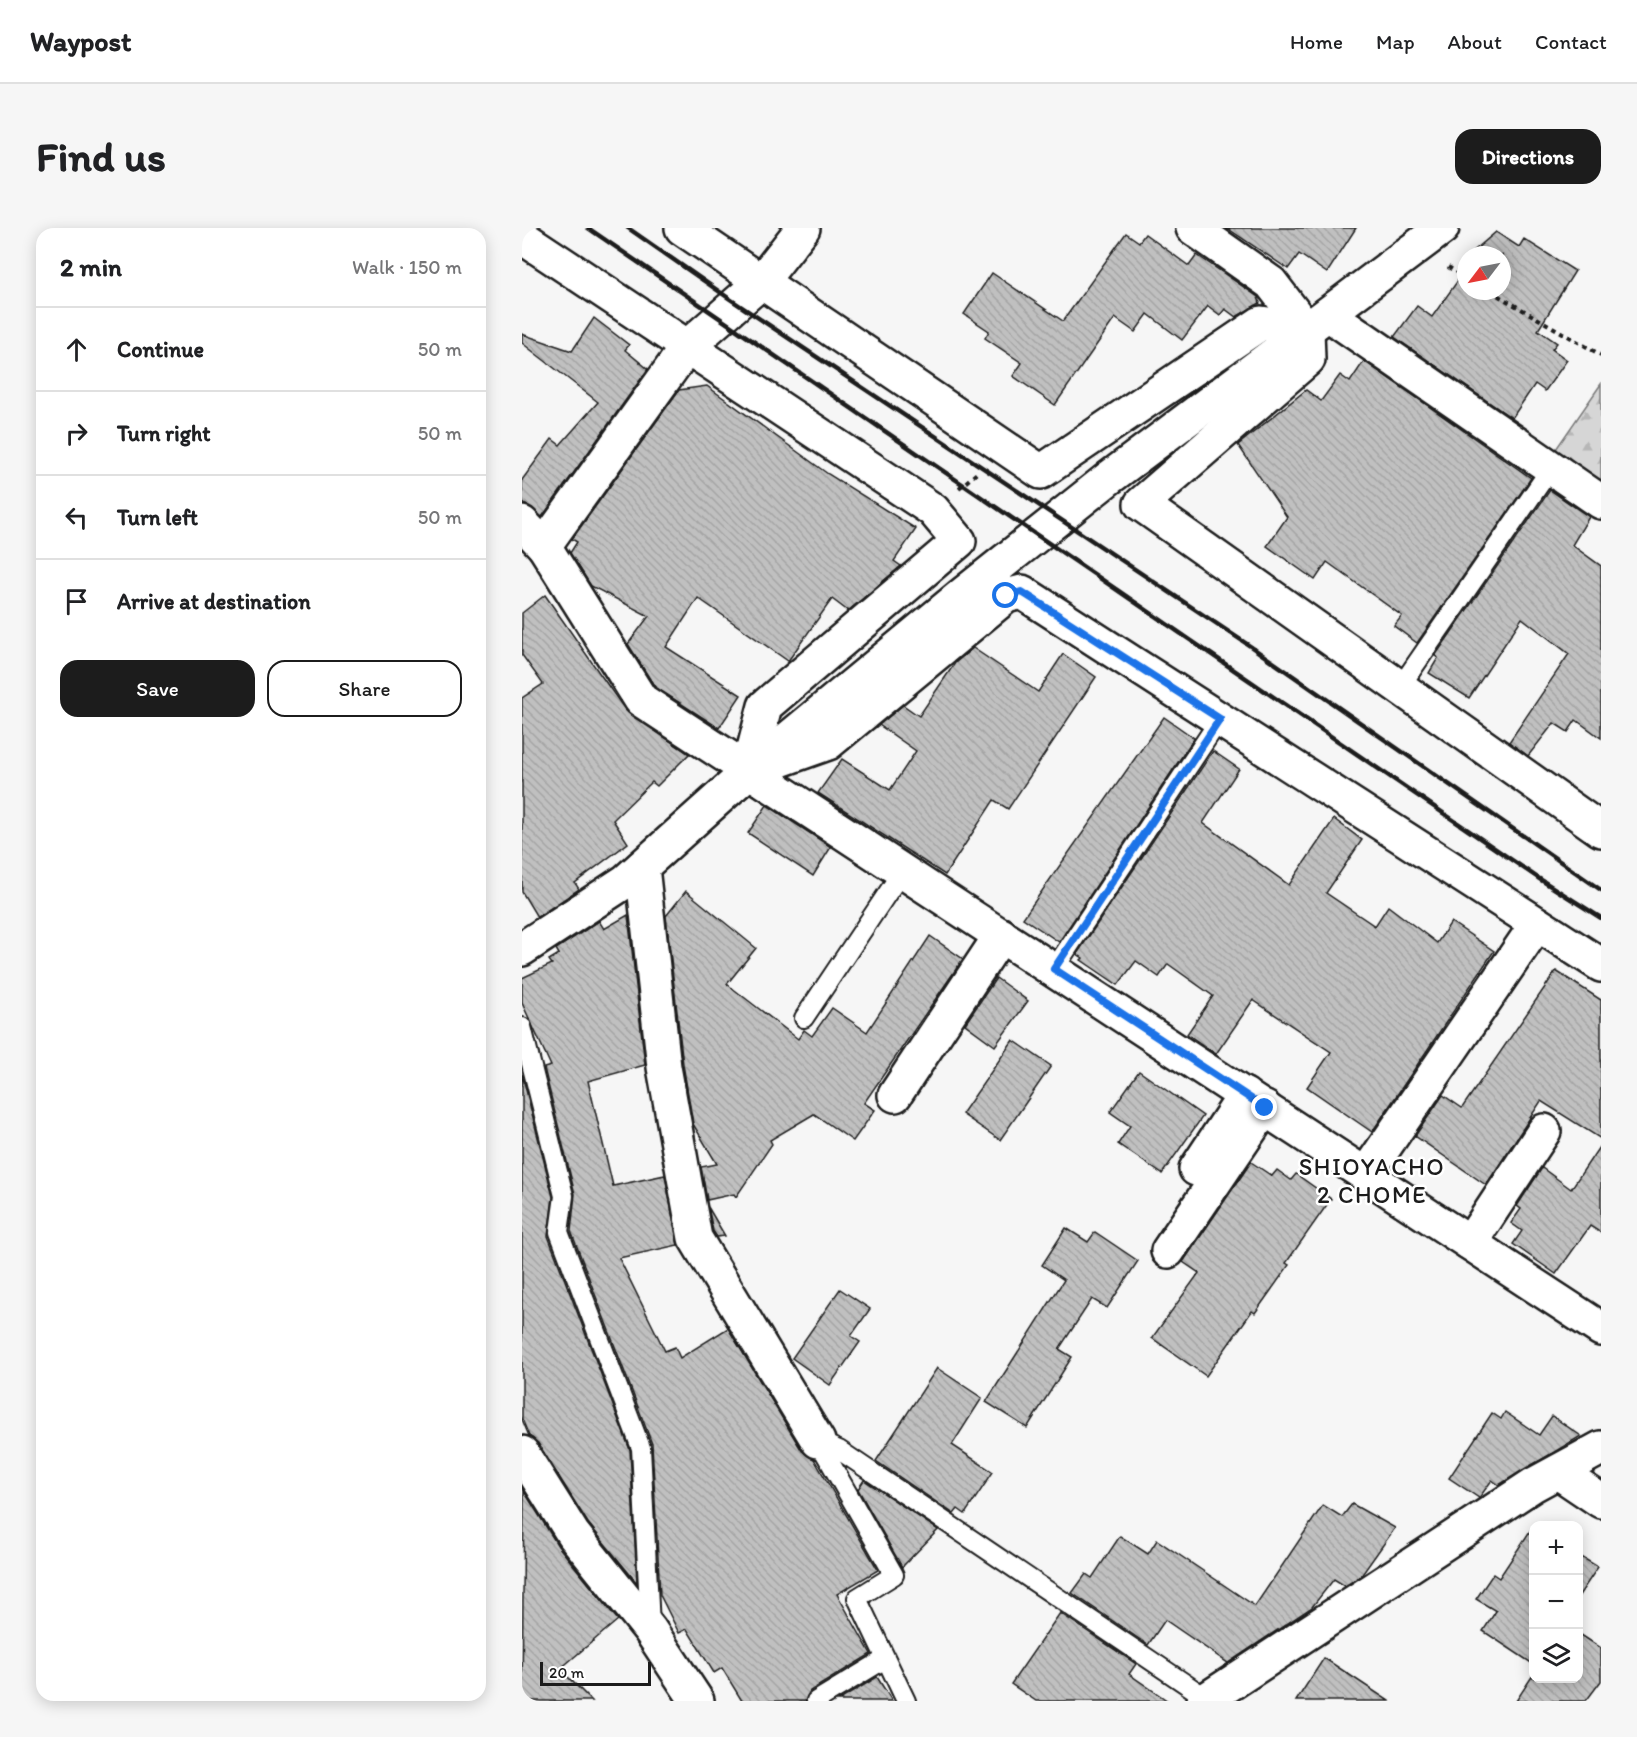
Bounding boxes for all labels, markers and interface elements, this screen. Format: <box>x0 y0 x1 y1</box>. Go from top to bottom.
text: Waypost <box>30 24 132 58</box>
text: Home <box>1290 29 1343 54</box>
text: Map <box>1376 29 1415 54</box>
text: About <box>1448 29 1502 54</box>
text: Contact <box>1535 29 1607 54</box>
button: Directions <box>1455 129 1601 184</box>
text: Find us <box>36 131 166 182</box>
north arrow <box>1457 246 1511 300</box>
text: 2 min <box>60 251 122 283</box>
text: Walk · 150 m <box>352 255 462 279</box>
icon: ahead <box>60 333 93 366</box>
text: Continue <box>117 336 204 363</box>
text: 50 m <box>418 337 462 361</box>
icon: right <box>60 417 93 450</box>
text: Turn right <box>117 420 211 447</box>
text: 50 m <box>418 421 462 445</box>
icon: left <box>60 501 93 534</box>
text: Turn left <box>117 504 198 531</box>
text: 50 m <box>418 505 462 529</box>
route start <box>992 582 1018 608</box>
icon: arrive <box>60 585 93 618</box>
text: Arrive at destination <box>117 588 311 615</box>
button: Save <box>60 660 255 717</box>
button: Share <box>267 660 462 717</box>
route end <box>1251 1094 1277 1120</box>
district label: SHIOYACHO 2 CHOME <box>1299 1152 1445 1209</box>
map controls <box>1529 1521 1583 1683</box>
button: + <box>1529 1521 1583 1575</box>
button: − <box>1529 1575 1583 1629</box>
button: layers <box>1529 1629 1583 1683</box>
scale bar <box>540 1659 651 1686</box>
text: 20 m <box>549 1663 584 1682</box>

